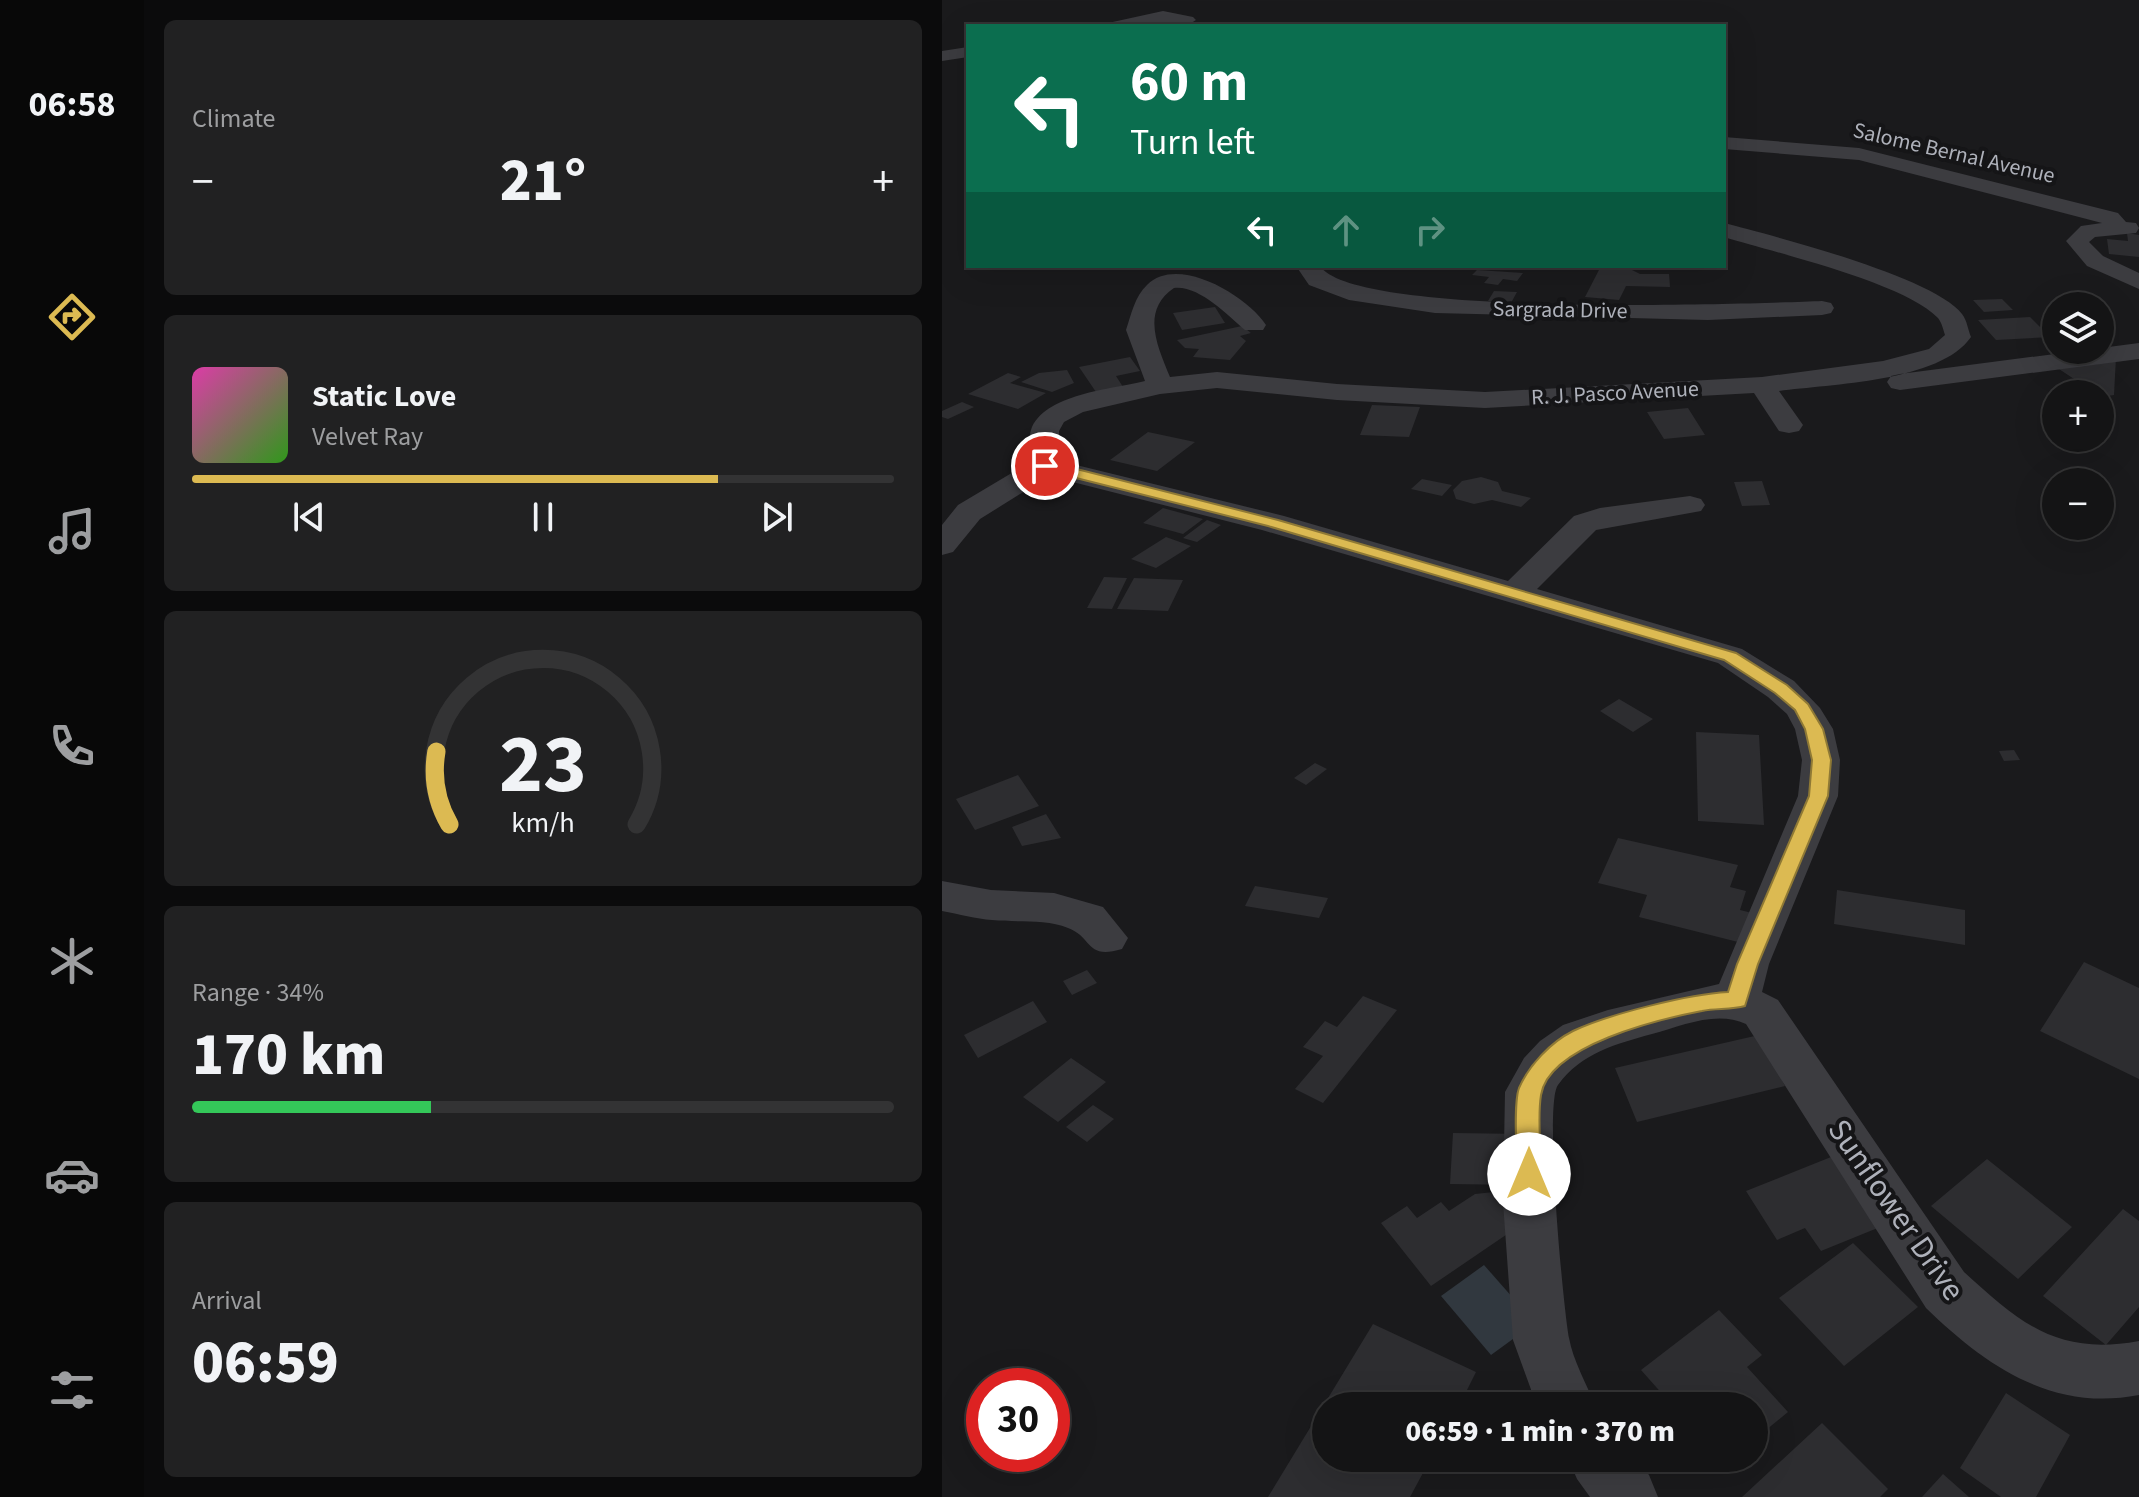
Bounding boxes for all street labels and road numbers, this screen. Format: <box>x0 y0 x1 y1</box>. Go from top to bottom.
street label: Salome Bernal Avenue <box>1850 114 2058 192</box>
street label: Sargrada Drive <box>1492 293 1628 327</box>
street label: R. J. Pasco Avenue <box>1530 373 1700 413</box>
street label: Sunflower Drive <box>1816 1110 1976 1310</box>

